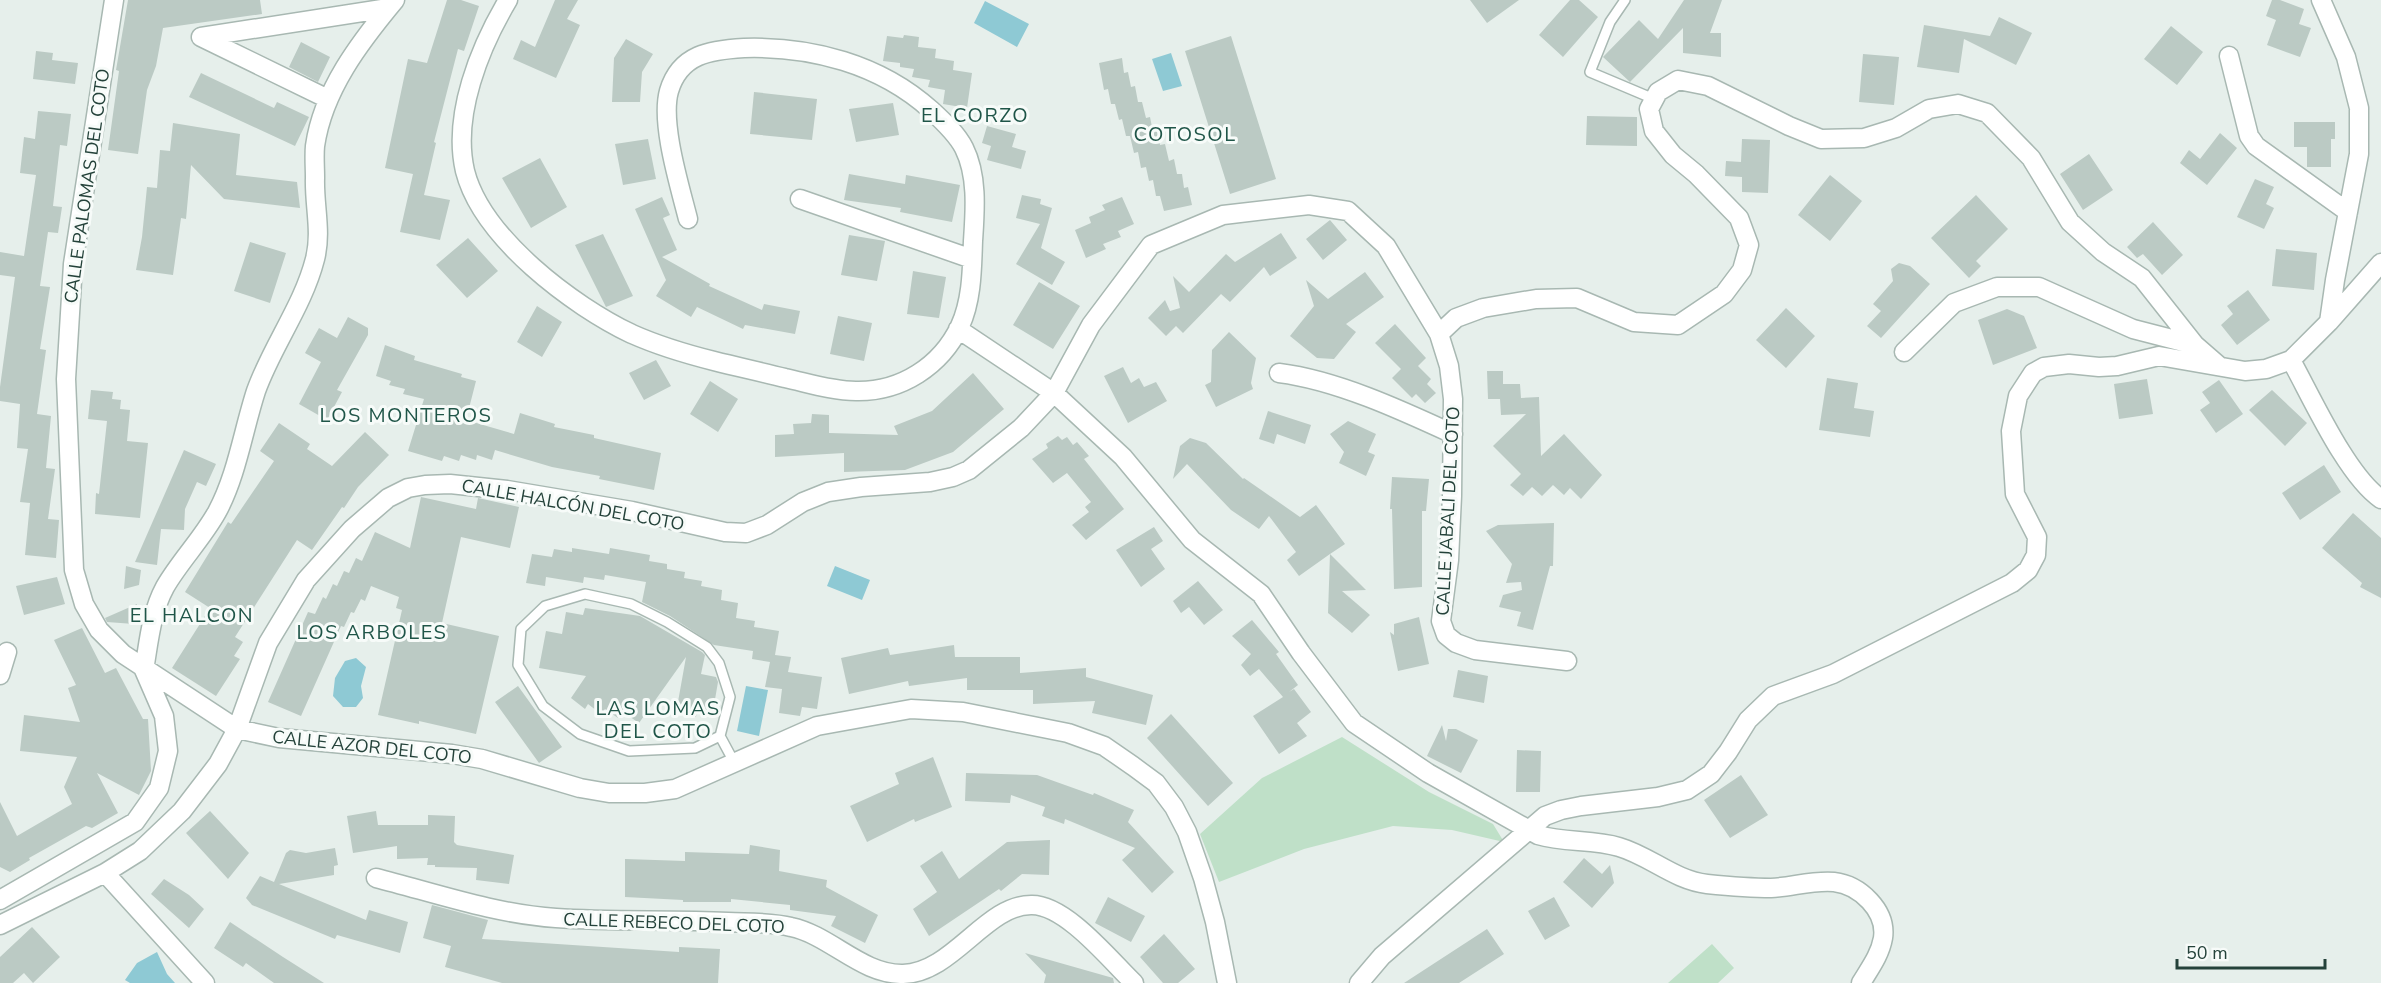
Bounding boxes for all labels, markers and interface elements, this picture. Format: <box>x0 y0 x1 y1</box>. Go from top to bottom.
street label: CALLE PALOMAS DEL COTO <box>59 67 115 305</box>
district label: EL CORZO <box>921 102 1029 129</box>
district label: COTOSOL <box>1134 121 1237 148</box>
district label: LOS MONTEROS <box>320 402 492 429</box>
street label: CALLE JABALI DEL COTO <box>1431 406 1465 616</box>
street label: CALLE HALCÓN DEL COTO <box>460 474 686 536</box>
district label: EL HALCON <box>130 602 254 629</box>
district label: LOS ARBOLES <box>297 619 447 646</box>
district label: LAS LOMAS DEL COTO <box>595 695 721 745</box>
street label: CALLE AZOR DEL COTO <box>271 725 473 769</box>
street label: CALLE REBECO DEL COTO <box>563 907 785 939</box>
scale bar <box>2177 932 2326 970</box>
text: 50 m <box>2186 941 2228 965</box>

